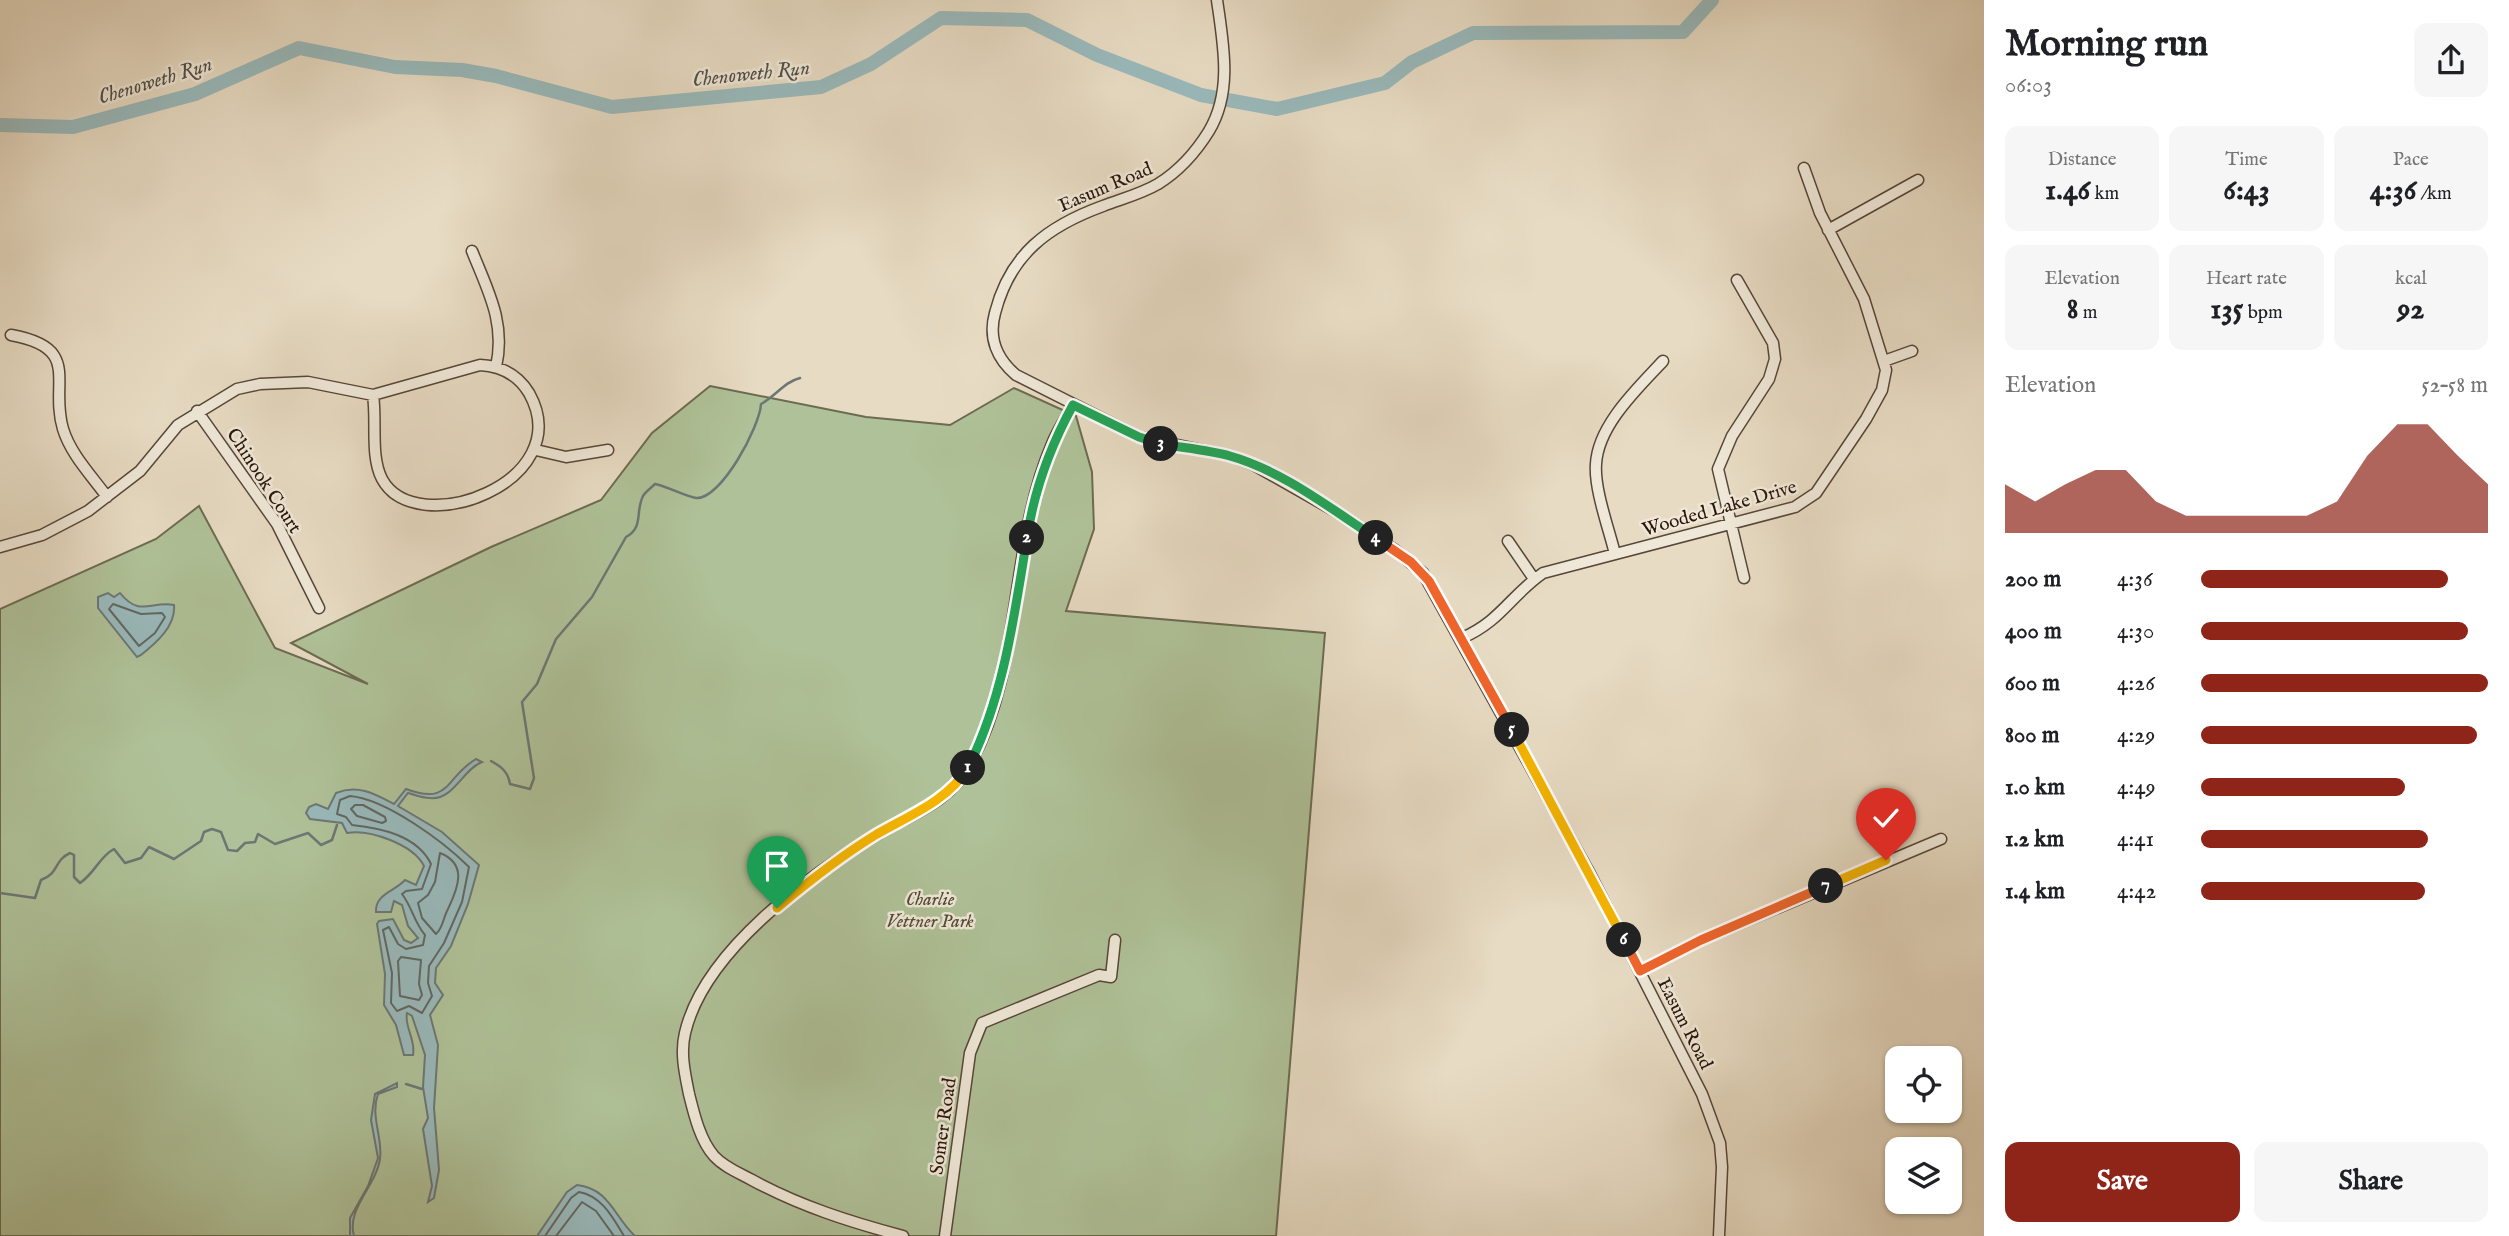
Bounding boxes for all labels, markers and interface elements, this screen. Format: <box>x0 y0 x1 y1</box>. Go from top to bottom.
text: Morning run <box>2005 21 2208 69</box>
button: share <box>2414 23 2488 97</box>
water label: Chenoweth Run <box>95 51 216 112</box>
water label: Chenoweth Run <box>691 55 811 94</box>
text: 06:03 <box>2005 71 2052 100</box>
text: Distance <box>2048 148 2117 172</box>
text: Time <box>2225 148 2268 172</box>
text: Pace <box>2393 148 2429 172</box>
street label: Easum Road <box>1055 157 1157 218</box>
text: 1.46 <box>2045 172 2090 210</box>
text: 6:43 <box>2223 172 2270 210</box>
text: 4:36 <box>2370 172 2416 210</box>
text: km <box>2090 182 2119 206</box>
text: /km <box>2416 182 2452 206</box>
text: Elevation <box>2044 267 2120 291</box>
text: Heart rate <box>2206 267 2287 291</box>
text: kcal <box>2395 267 2427 291</box>
text: 8 <box>2067 291 2079 329</box>
text: 135 <box>2210 291 2244 329</box>
text: 92 <box>2397 291 2424 329</box>
text: m <box>2079 301 2097 325</box>
text: bpm <box>2244 301 2283 325</box>
text: Elevation <box>2005 371 2096 400</box>
text: 52–58 m <box>2421 371 2488 400</box>
street label: Chinook Court <box>220 424 307 539</box>
pin: 3 <box>1144 426 1178 462</box>
text: 3 <box>1157 431 1164 455</box>
street label: Wooded Lake Drive <box>1640 475 1800 542</box>
pin: 2 <box>1010 520 1044 556</box>
pin: 4 <box>1358 520 1394 556</box>
text: 2 <box>1022 525 1031 549</box>
text: 4 <box>1371 525 1380 549</box>
text: 200 m <box>2005 565 2061 594</box>
text: 4:36 <box>2117 565 2153 594</box>
text: 400 m <box>2005 617 2062 646</box>
text: 4:30 <box>2117 617 2154 646</box>
text: 600 m <box>2005 669 2060 698</box>
text: 4:26 <box>2117 669 2155 698</box>
pin: 5 <box>1494 712 1530 748</box>
text: 5 <box>1508 717 1515 741</box>
text: 800 m <box>2005 721 2059 750</box>
text: 4:29 <box>2117 721 2155 750</box>
pin: 1 <box>950 750 986 786</box>
text: 1 <box>964 755 971 779</box>
text: 1.0 km <box>2005 773 2065 802</box>
text: 4:49 <box>2117 773 2156 802</box>
pin <box>1856 788 1916 860</box>
icon: check <box>1867 799 1905 837</box>
text: 1.2 km <box>2005 825 2064 854</box>
text: 4:41 <box>2117 825 2154 854</box>
pin <box>747 836 807 908</box>
icon: arrive <box>758 847 796 885</box>
pin: 7 <box>1808 868 1843 903</box>
text: 7 <box>1821 873 1830 897</box>
text: 1.4 km <box>2005 877 2065 906</box>
text: 4:42 <box>2117 877 2156 906</box>
park label: Charlie Vettner Park <box>886 888 974 934</box>
pin: 6 <box>1606 922 1642 958</box>
text: 6 <box>1619 927 1628 951</box>
street label: Easum Road <box>1651 974 1718 1075</box>
map controls <box>1885 1046 1962 1214</box>
button: locate <box>1885 1046 1962 1123</box>
street label: Somer Road <box>925 1076 963 1176</box>
button: layers <box>1885 1137 1962 1214</box>
button: Save <box>2005 1142 2240 1222</box>
button: Share <box>2254 1142 2488 1222</box>

